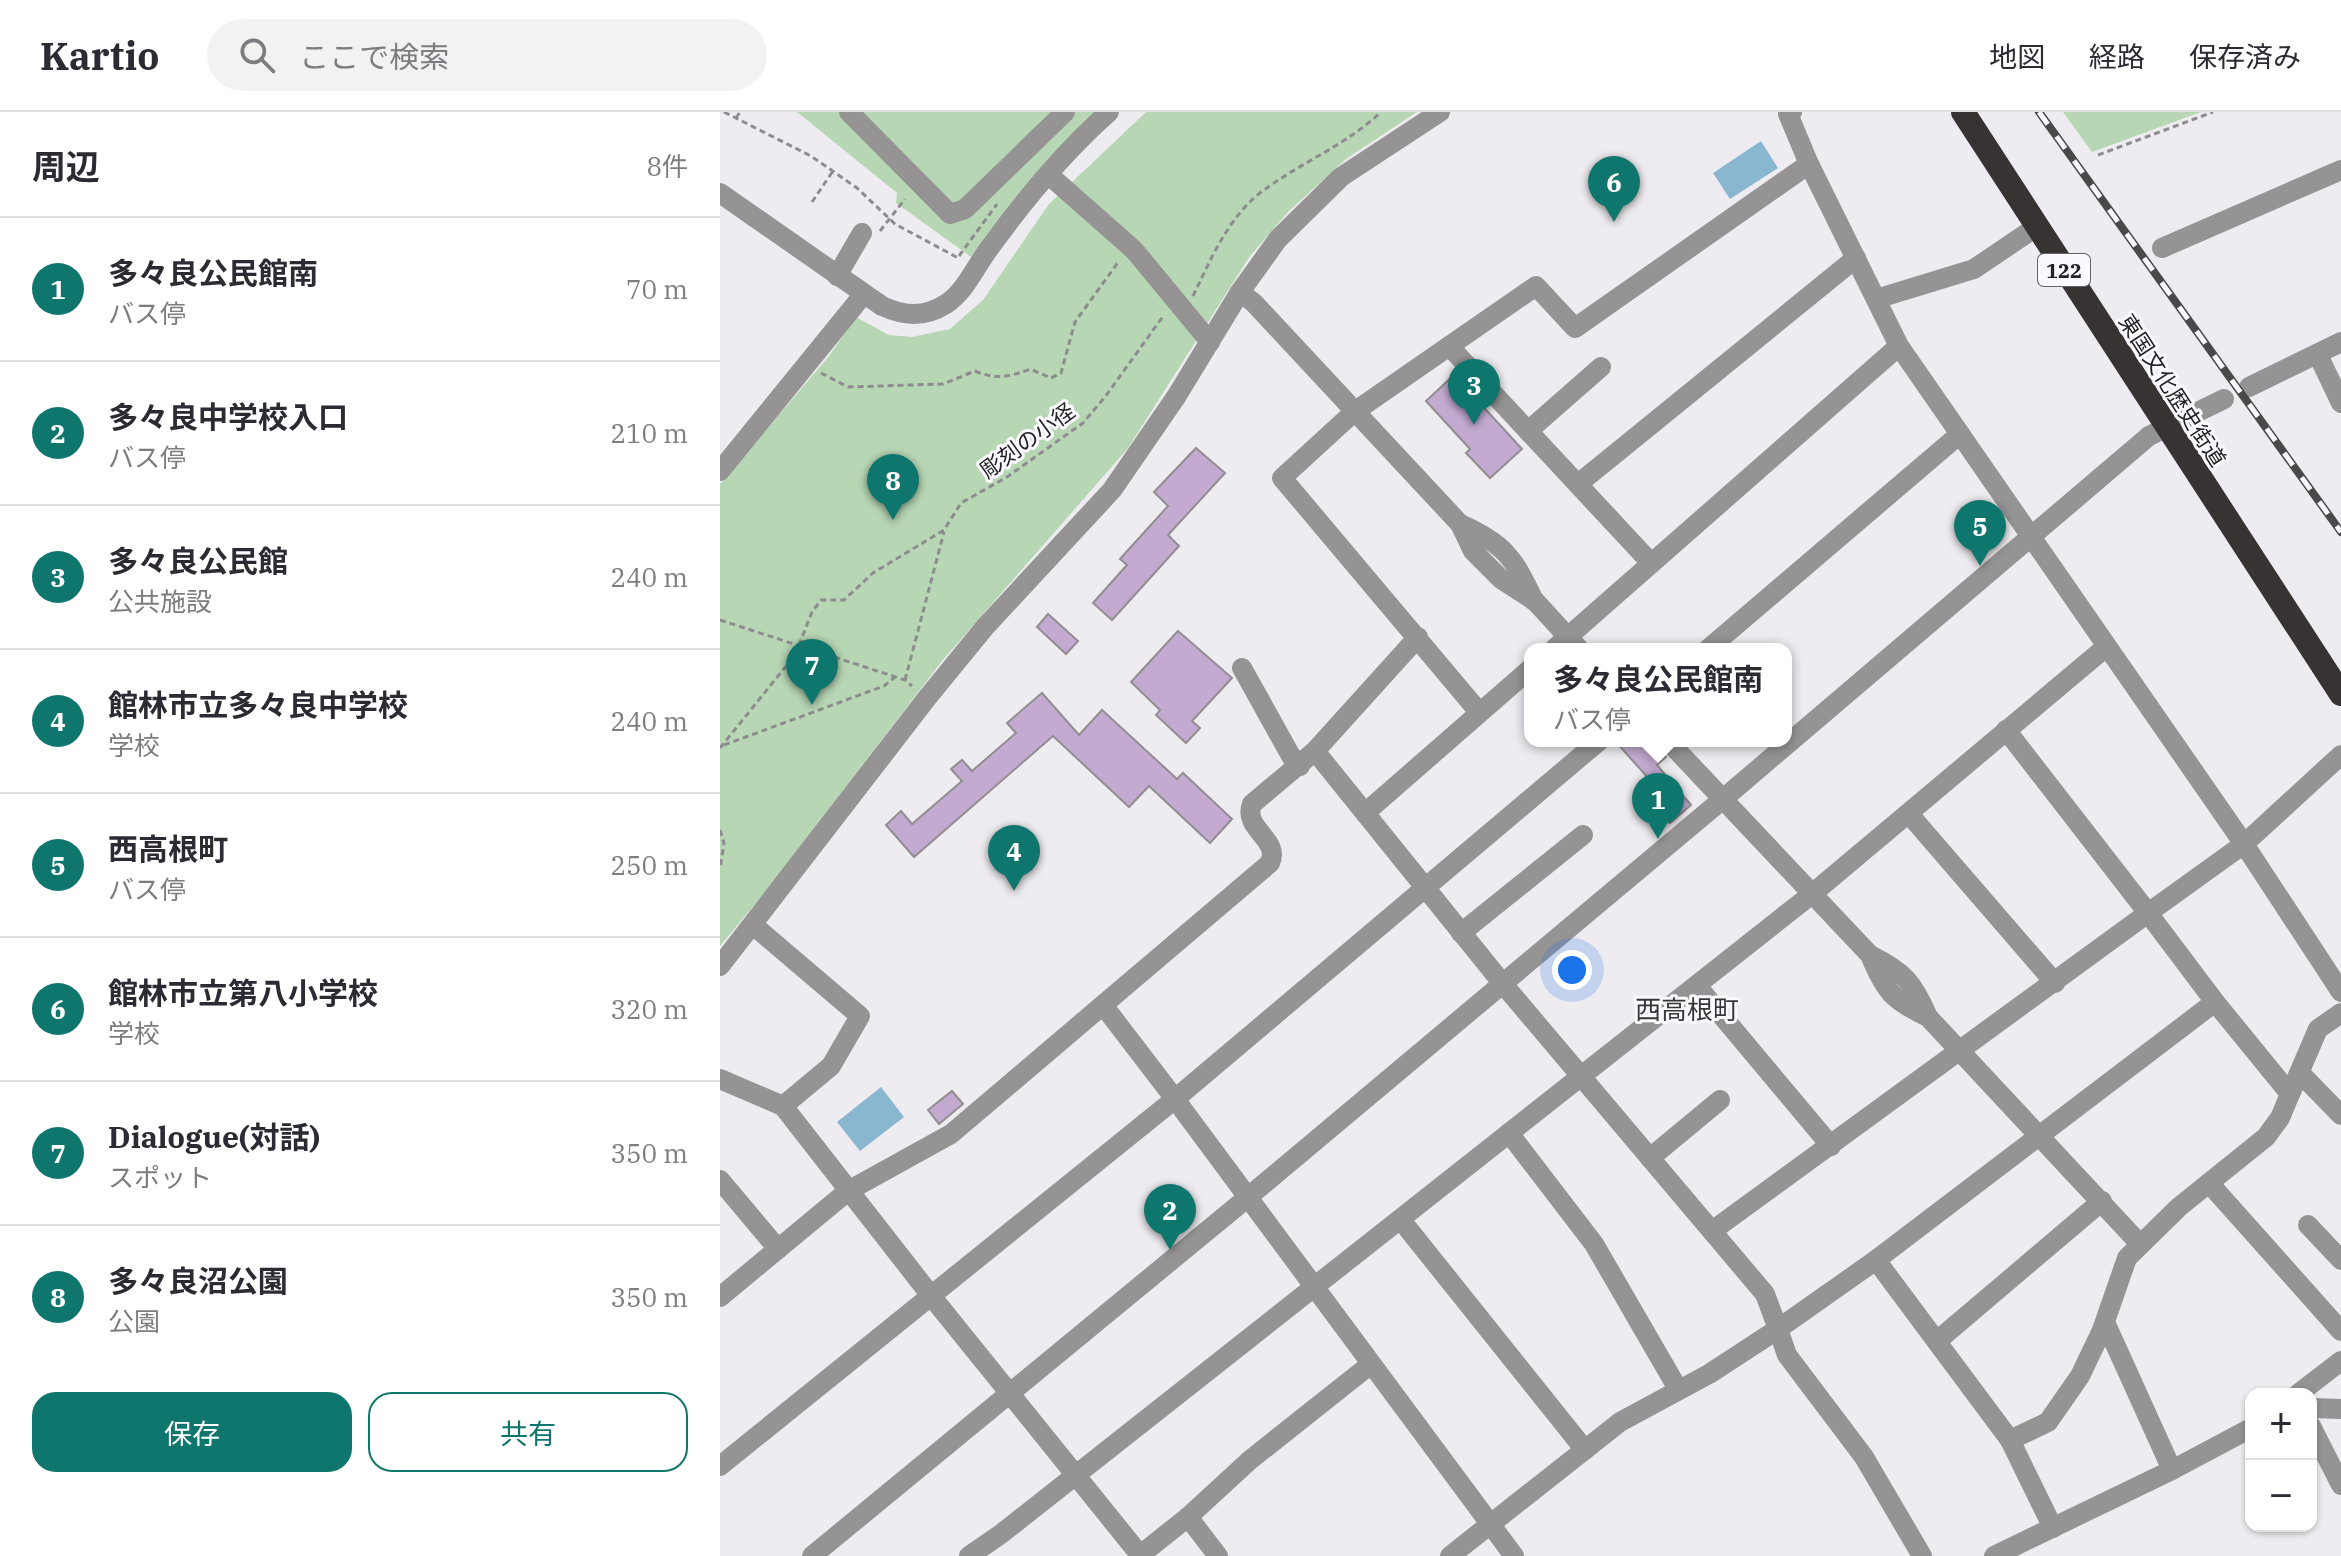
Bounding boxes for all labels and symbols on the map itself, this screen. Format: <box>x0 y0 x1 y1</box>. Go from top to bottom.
pin: 6 <box>1588 156 1640 222</box>
road number: 122 <box>2038 254 2090 286</box>
street label: 東国文化歴史街道 <box>2113 308 2233 472</box>
pin: 3 <box>1448 359 1500 425</box>
street label: 彫刻の小径 <box>974 396 1080 484</box>
pin: 8 <box>867 454 919 520</box>
pin: 5 <box>1954 500 2006 566</box>
pin: 7 <box>786 639 838 705</box>
pin: 1 <box>1632 773 1684 839</box>
pin: 4 <box>988 825 1040 891</box>
your location <box>1552 950 1592 990</box>
district label: 西高根町 <box>1635 992 1739 1026</box>
pin: 2 <box>1144 1184 1196 1250</box>

